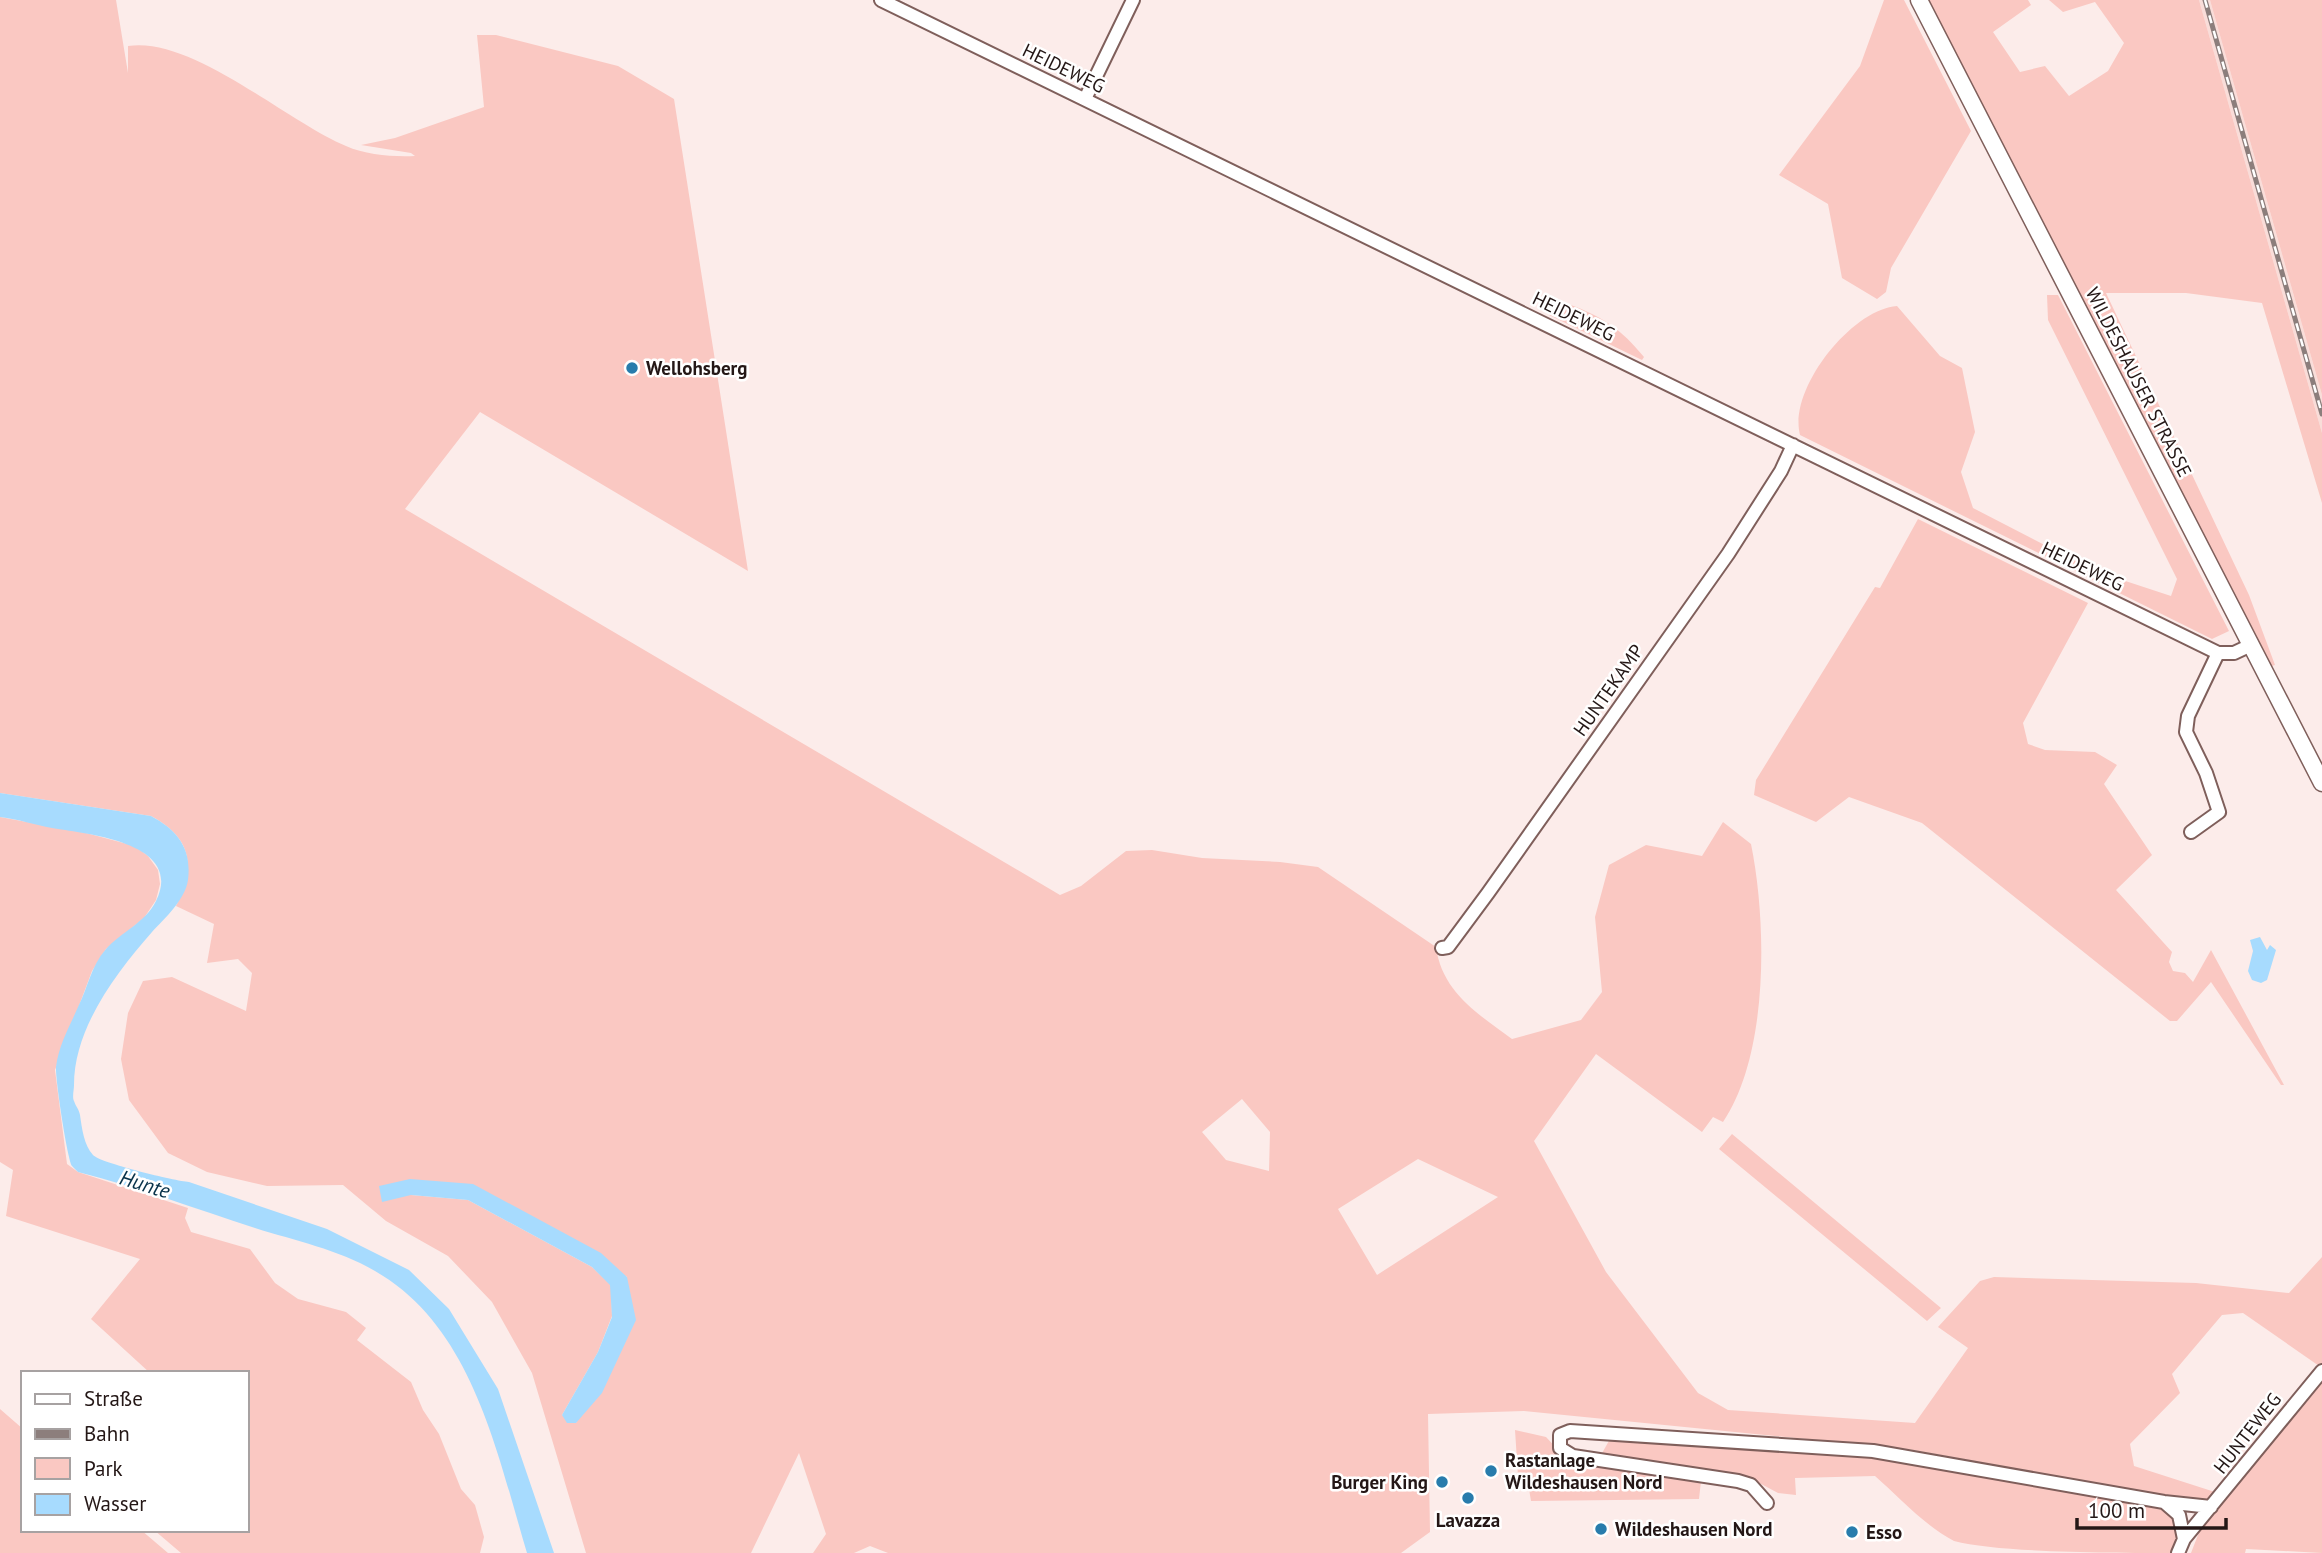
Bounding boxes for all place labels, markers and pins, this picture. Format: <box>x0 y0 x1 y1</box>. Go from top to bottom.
place label: Wellohsberg <box>646 356 747 380</box>
marker: Wellohsberg <box>624 360 640 376</box>
place label: Rastanlage Wildeshausen Nord <box>1505 1448 1662 1494</box>
marker: Rastanlage Wildeshausen Nord <box>1483 1463 1499 1479</box>
place label: Burger King <box>1331 1470 1428 1494</box>
marker: Burger King <box>1434 1474 1450 1490</box>
marker: Lavazza <box>1460 1490 1476 1506</box>
place label: Lavazza <box>1436 1508 1500 1532</box>
place label: Wildeshausen Nord <box>1615 1517 1772 1541</box>
place label: Esso <box>1866 1520 1902 1544</box>
marker: Wildeshausen Nord <box>1593 1521 1609 1537</box>
marker: Esso <box>1844 1524 1860 1540</box>

